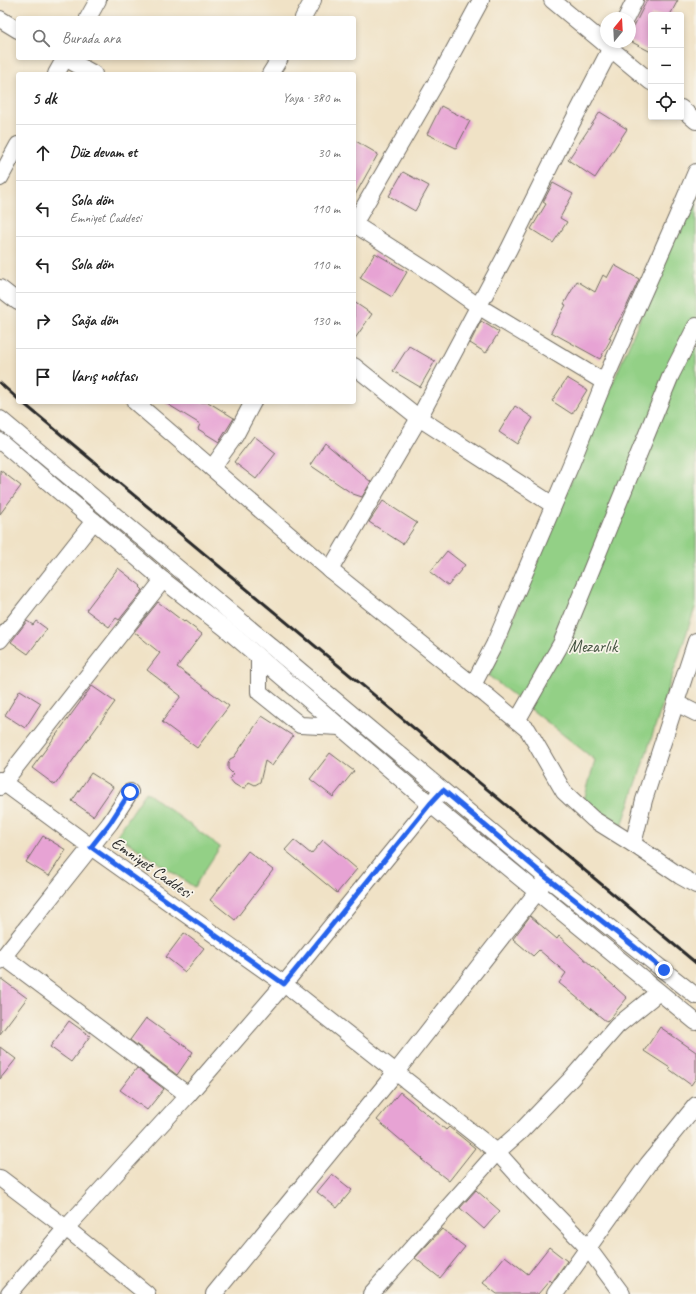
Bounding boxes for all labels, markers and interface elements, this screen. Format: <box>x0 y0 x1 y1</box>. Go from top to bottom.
north arrow <box>600 12 636 48</box>
map controls <box>648 12 684 120</box>
button: + <box>648 12 684 48</box>
search box <box>16 16 356 60</box>
icon: search <box>30 27 52 49</box>
text: Burada ara <box>62 29 120 48</box>
button: − <box>648 48 684 84</box>
button: locate <box>648 84 684 120</box>
text: 5 dk <box>32 88 57 109</box>
text: Yaya · 380 m <box>283 90 340 106</box>
icon: ahead <box>32 142 54 164</box>
text: Düz devam et <box>70 143 137 162</box>
text: 30 m <box>318 145 340 161</box>
text: Sola dön <box>70 191 113 210</box>
icon: left <box>32 198 54 220</box>
text: 110 m <box>312 201 340 217</box>
text: Emniyet Caddesi <box>70 210 141 226</box>
icon: left <box>32 254 54 276</box>
text: Sola dön <box>70 255 113 274</box>
text: 110 m <box>312 257 340 273</box>
icon: right <box>32 310 54 332</box>
text: Sağa dön <box>70 311 118 330</box>
text: 130 m <box>312 313 340 329</box>
icon: arrive <box>32 366 54 388</box>
text: Varış noktası <box>70 367 137 386</box>
park label: Mezarlık <box>569 636 619 657</box>
route start <box>121 783 139 801</box>
street label: Emniyet Caddesi <box>107 832 197 904</box>
route end <box>655 961 673 979</box>

